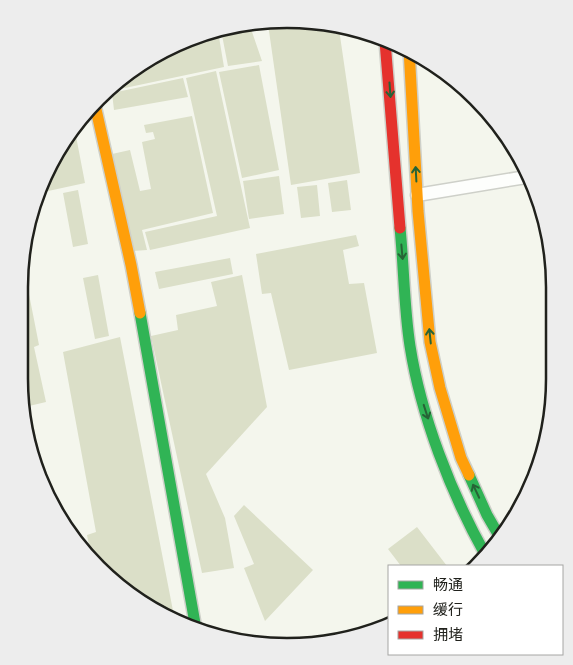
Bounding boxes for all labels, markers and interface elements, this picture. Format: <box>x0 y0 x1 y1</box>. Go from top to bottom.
one-way arrow <box>385 81 394 97</box>
one-way arrow <box>412 166 421 182</box>
one-way arrow <box>397 243 407 259</box>
one-way arrow <box>425 328 434 344</box>
one-way arrow <box>422 403 431 419</box>
one-way arrow <box>470 484 480 499</box>
legend <box>388 565 563 655</box>
text: 畅通 <box>433 576 463 594</box>
text: 缓行 <box>433 601 463 619</box>
text: 拥堵 <box>433 626 463 644</box>

